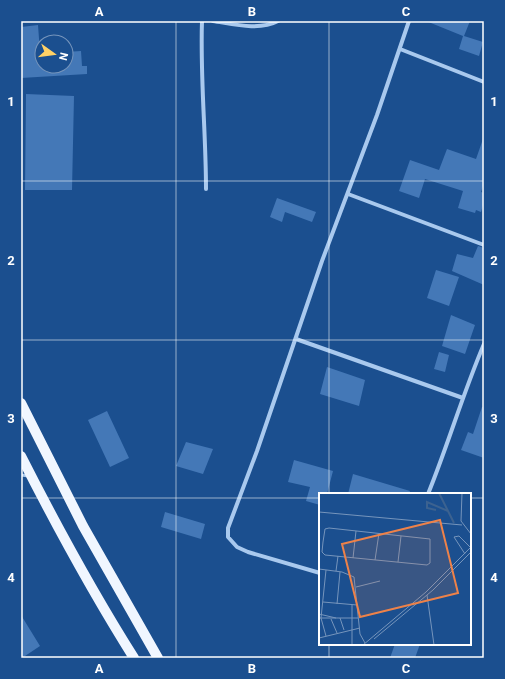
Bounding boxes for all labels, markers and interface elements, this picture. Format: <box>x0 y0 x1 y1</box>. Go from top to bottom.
text: A <box>95 4 104 19</box>
text: B <box>248 4 256 19</box>
text: C <box>402 4 411 19</box>
north arrow <box>34 34 74 74</box>
text: N <box>56 51 70 62</box>
text: 1 <box>7 94 15 109</box>
text: 1 <box>490 94 498 109</box>
text: 2 <box>7 253 15 268</box>
text: 2 <box>490 253 498 268</box>
text: 3 <box>7 411 15 426</box>
text: 3 <box>490 411 498 426</box>
inset map <box>319 493 471 645</box>
text: 4 <box>7 570 15 585</box>
text: 4 <box>490 570 498 585</box>
text: A <box>95 661 104 676</box>
text: B <box>248 661 256 676</box>
text: C <box>402 661 411 676</box>

